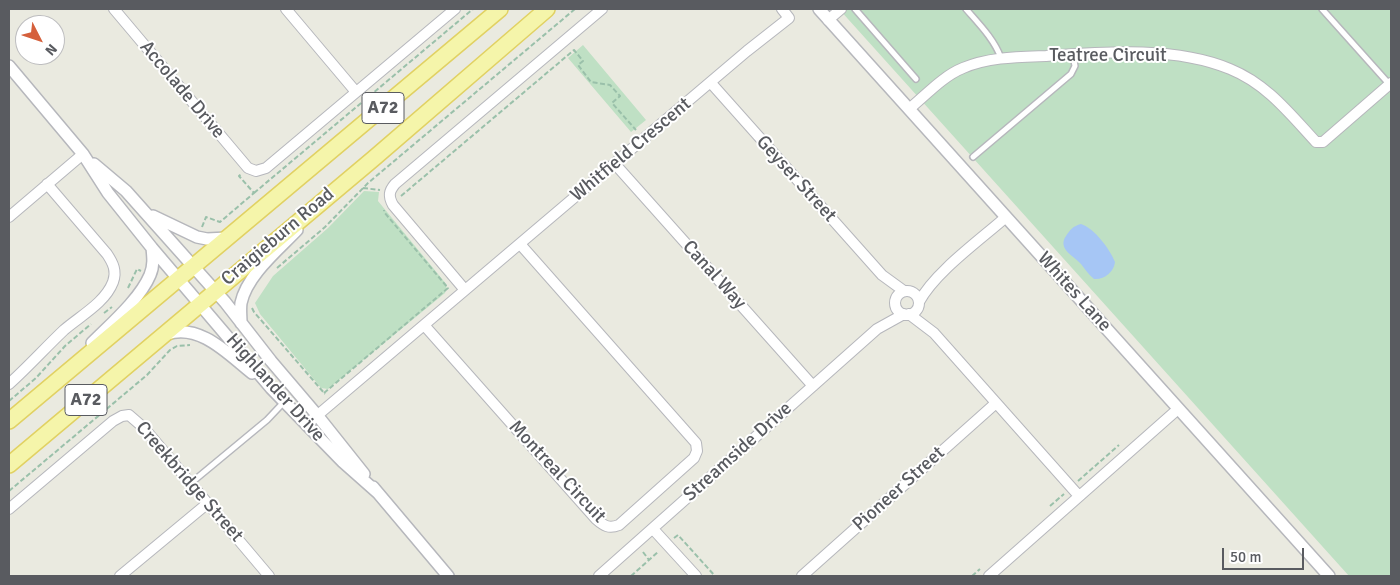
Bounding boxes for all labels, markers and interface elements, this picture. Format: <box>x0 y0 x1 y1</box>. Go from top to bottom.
north arrow <box>15 15 65 65</box>
street label: Accolade Drive <box>135 37 229 143</box>
text: N <box>41 40 61 59</box>
street label: Teatree Circuit <box>1049 45 1167 67</box>
road number: A72 <box>362 92 404 124</box>
street label: Whitfield Crescent <box>566 93 696 207</box>
street label: Geyser Street <box>751 131 841 227</box>
street label: Craigieburn Road <box>217 183 339 291</box>
street label: Canal Way <box>677 236 751 314</box>
street label: Whites Lane <box>1032 247 1116 337</box>
street label: Highlander Drive <box>221 329 329 447</box>
road number: A72 <box>65 384 107 416</box>
street label: Streamside Drive <box>679 397 797 507</box>
street label: Montreal Circuit <box>504 416 610 528</box>
street label: Creekbridge Street <box>130 417 248 547</box>
street label: Pioneer Street <box>848 442 950 536</box>
scale bar <box>1225 538 1308 570</box>
text: 50 m <box>1230 548 1261 566</box>

